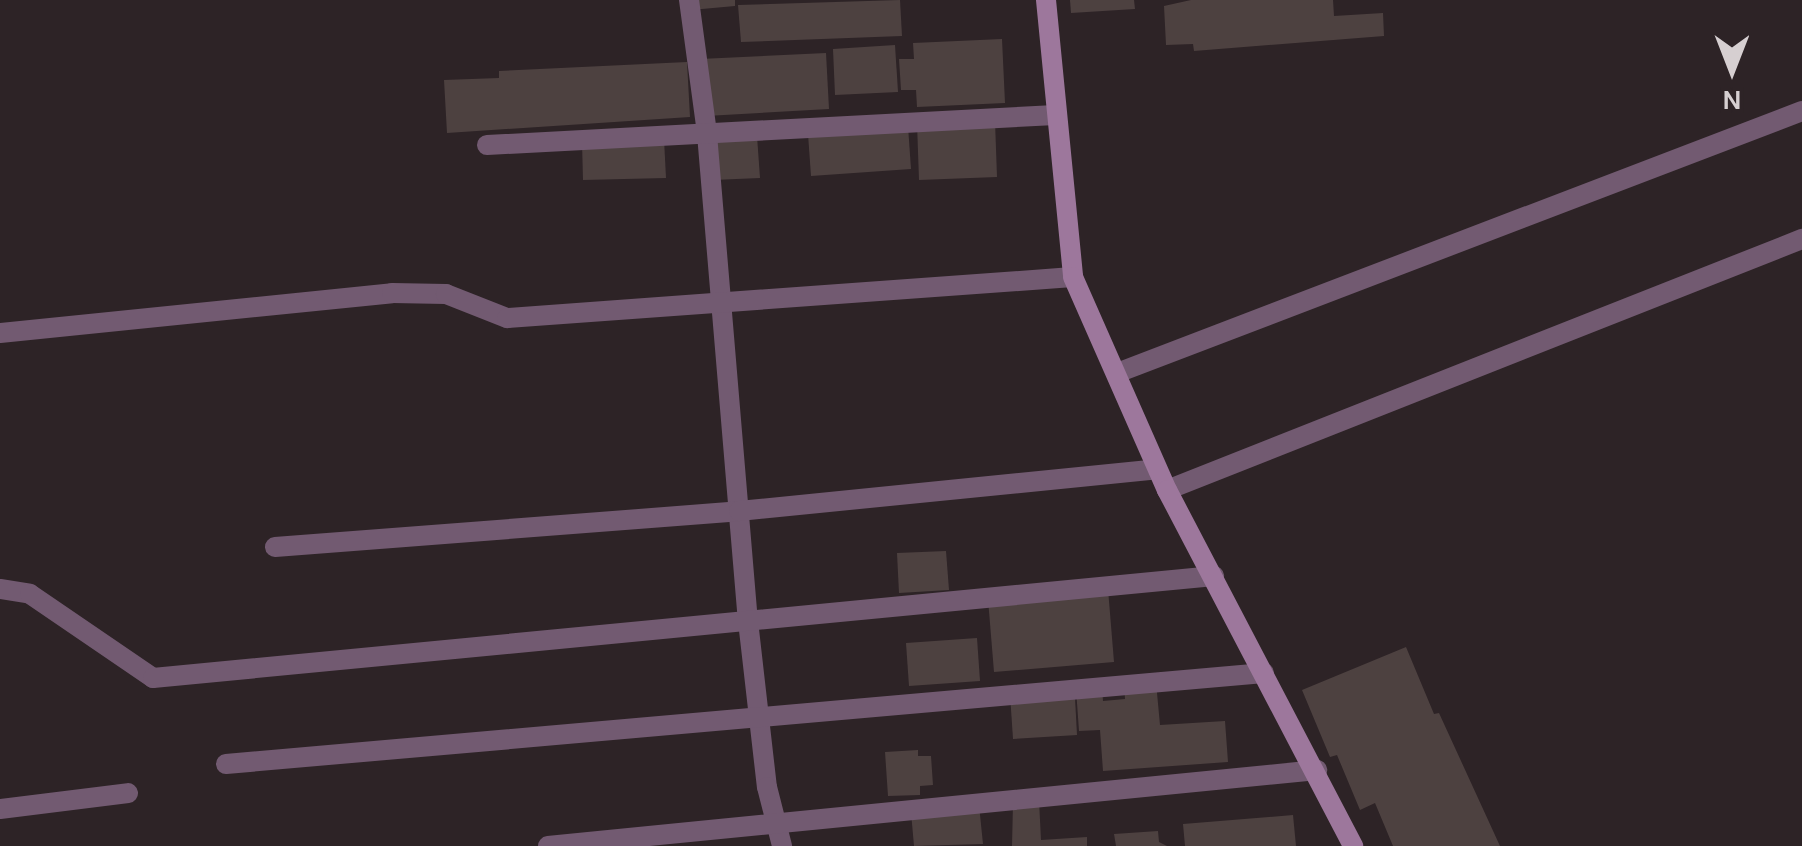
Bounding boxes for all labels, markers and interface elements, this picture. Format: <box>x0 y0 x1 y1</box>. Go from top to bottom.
north arrow <box>1682 20 1782 120</box>
text: N <box>1722 84 1742 117</box>

